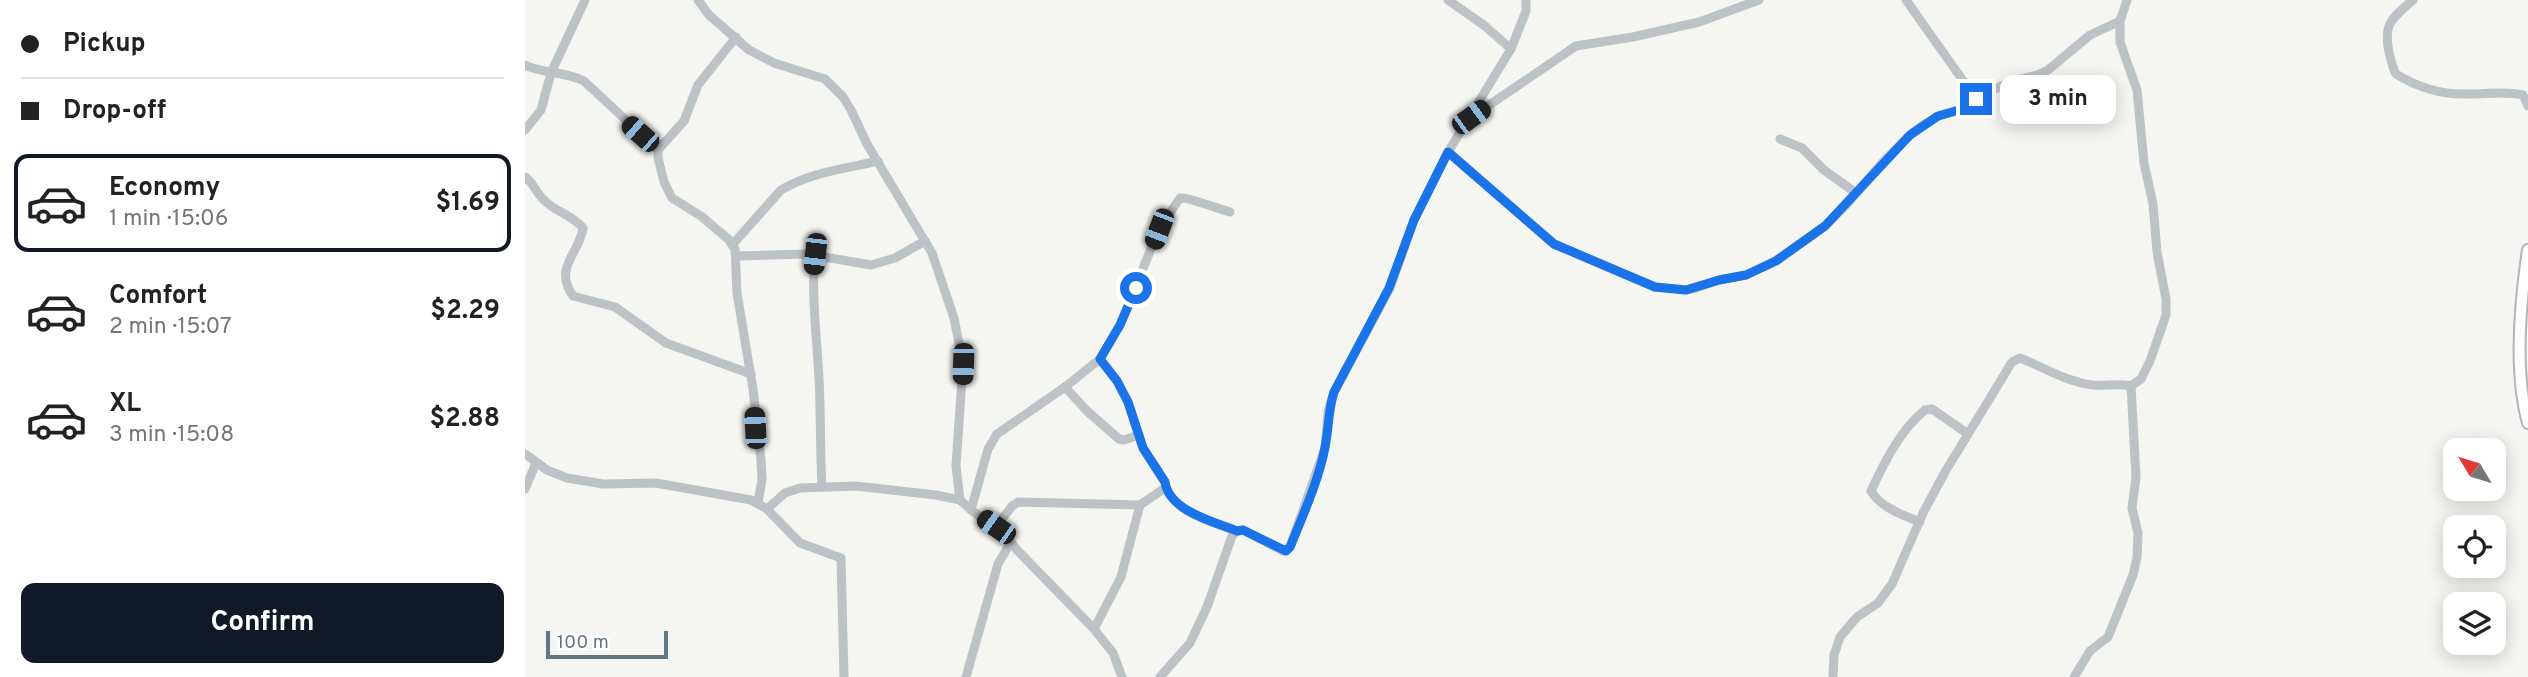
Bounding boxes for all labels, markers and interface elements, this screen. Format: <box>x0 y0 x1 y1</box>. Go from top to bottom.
text: Pickup <box>63 28 146 61</box>
callout: 3 min <box>2001 74 2116 124</box>
route end <box>1960 83 1992 115</box>
text: 3 min <box>2028 85 2088 114</box>
text: Drop-off <box>63 95 166 128</box>
car <box>1448 96 1495 138</box>
car <box>618 112 663 156</box>
icon: car <box>25 172 88 235</box>
text: Economy <box>109 172 220 205</box>
text: $1.69 <box>435 187 500 220</box>
text: 1 min · 15:06 <box>109 205 229 234</box>
car <box>1142 206 1177 252</box>
car <box>803 232 828 276</box>
route start <box>1120 272 1152 304</box>
icon: car <box>25 280 88 343</box>
text: Comfort <box>109 280 207 313</box>
text: $2.29 <box>430 295 500 328</box>
text: 2 min · 15:07 <box>109 313 232 342</box>
car <box>952 343 975 385</box>
icon: car <box>25 388 88 451</box>
text: XL <box>109 388 141 421</box>
text: $2.88 <box>429 403 500 436</box>
car <box>744 406 767 450</box>
text: 3 min · 15:08 <box>109 421 234 450</box>
north arrow <box>2443 438 2506 500</box>
map controls <box>2443 438 2506 655</box>
car <box>973 506 1020 548</box>
button: locate <box>2443 515 2506 578</box>
button: Confirm <box>21 583 504 663</box>
button: layers <box>2443 592 2506 655</box>
scale bar <box>546 628 669 660</box>
text: 100 m <box>557 631 609 655</box>

